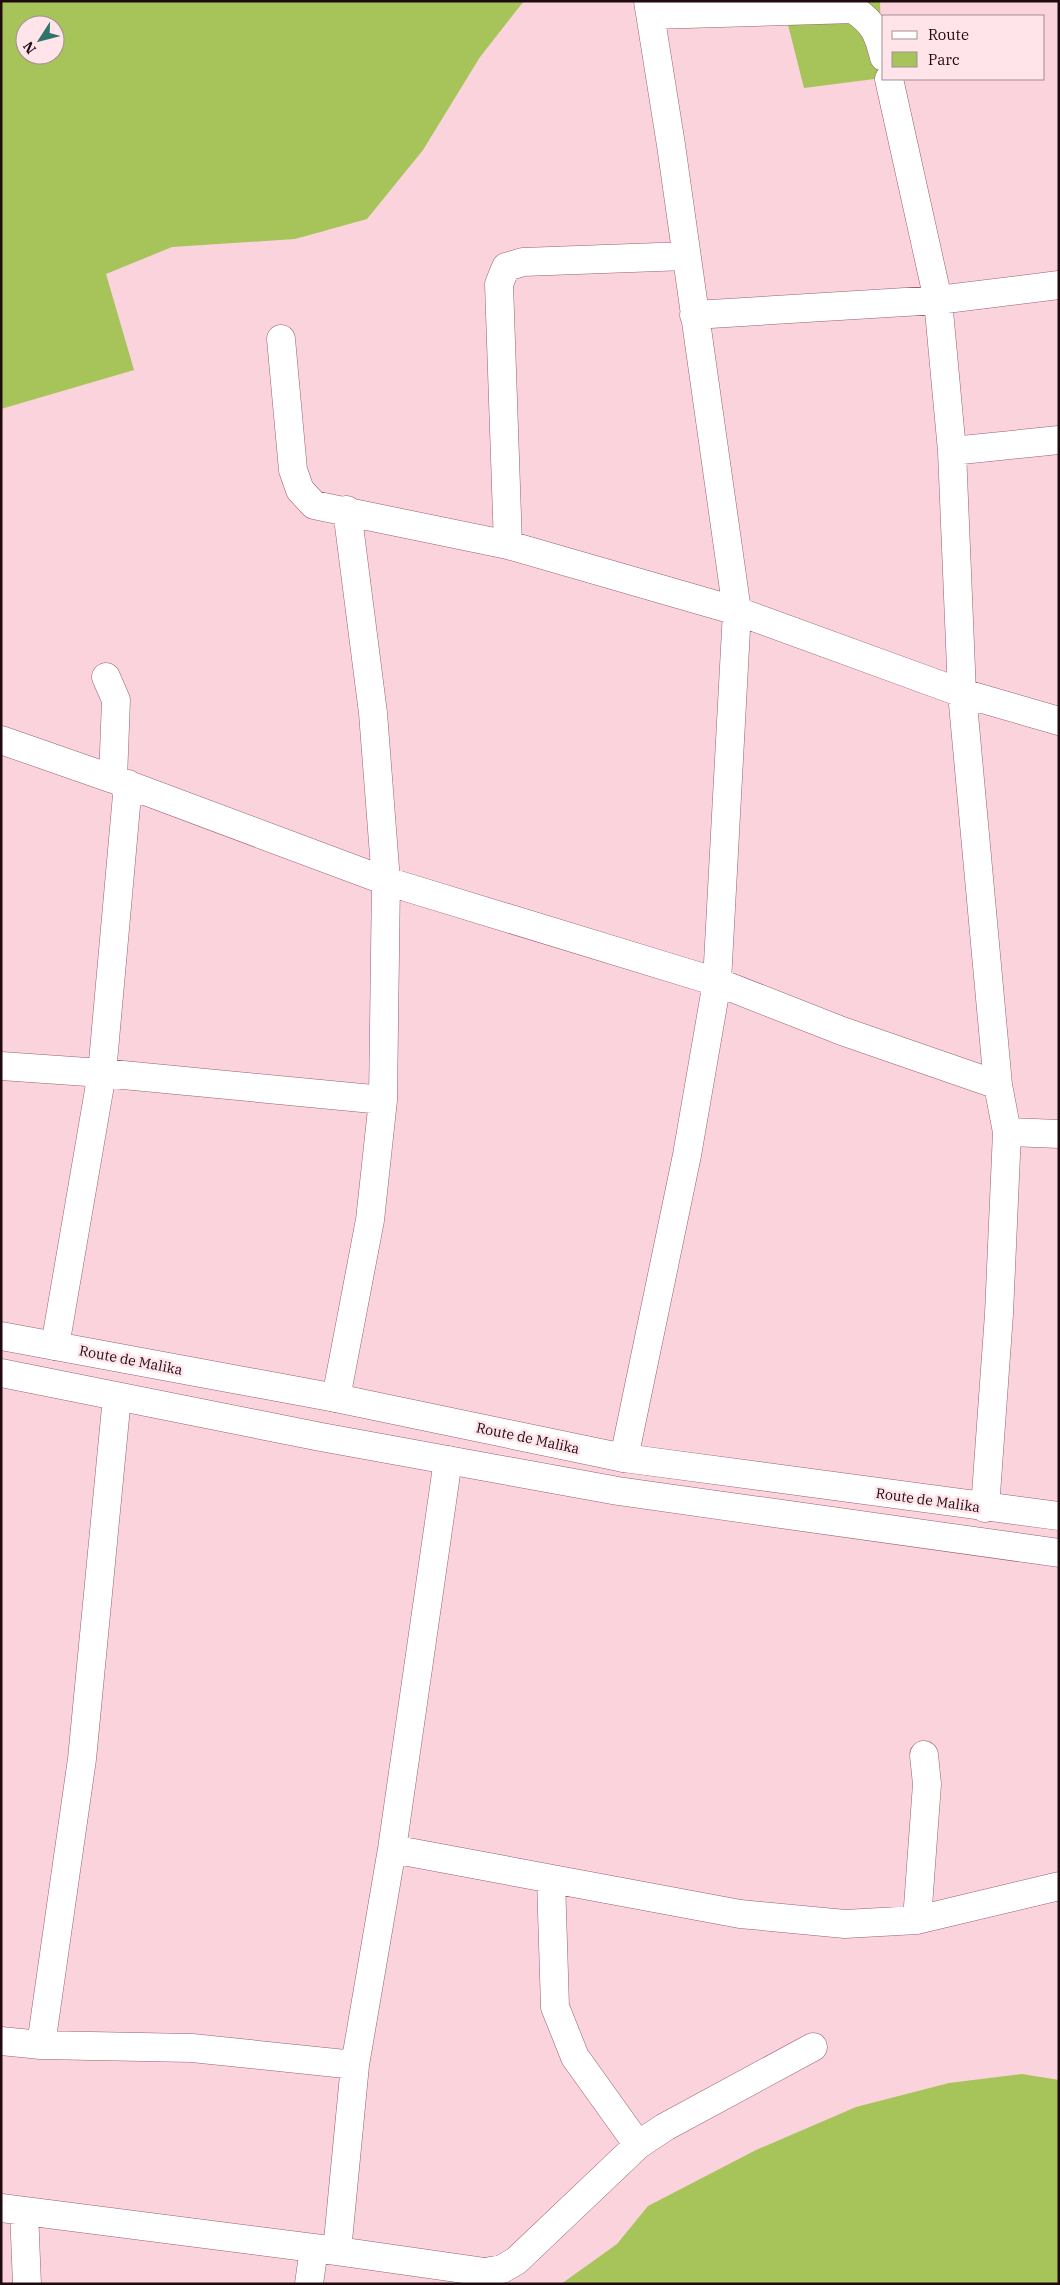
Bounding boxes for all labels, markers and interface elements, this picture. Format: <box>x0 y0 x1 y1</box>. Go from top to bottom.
north arrow <box>15 15 65 65</box>
legend <box>882 15 1045 80</box>
text: Route <box>928 25 969 44</box>
text: N <box>19 38 40 57</box>
text: Parc <box>928 50 960 69</box>
street label: Route de Malika <box>78 1341 185 1379</box>
street label: Route de Malika <box>475 1418 582 1458</box>
street label: Route de Malika <box>875 1484 982 1516</box>

